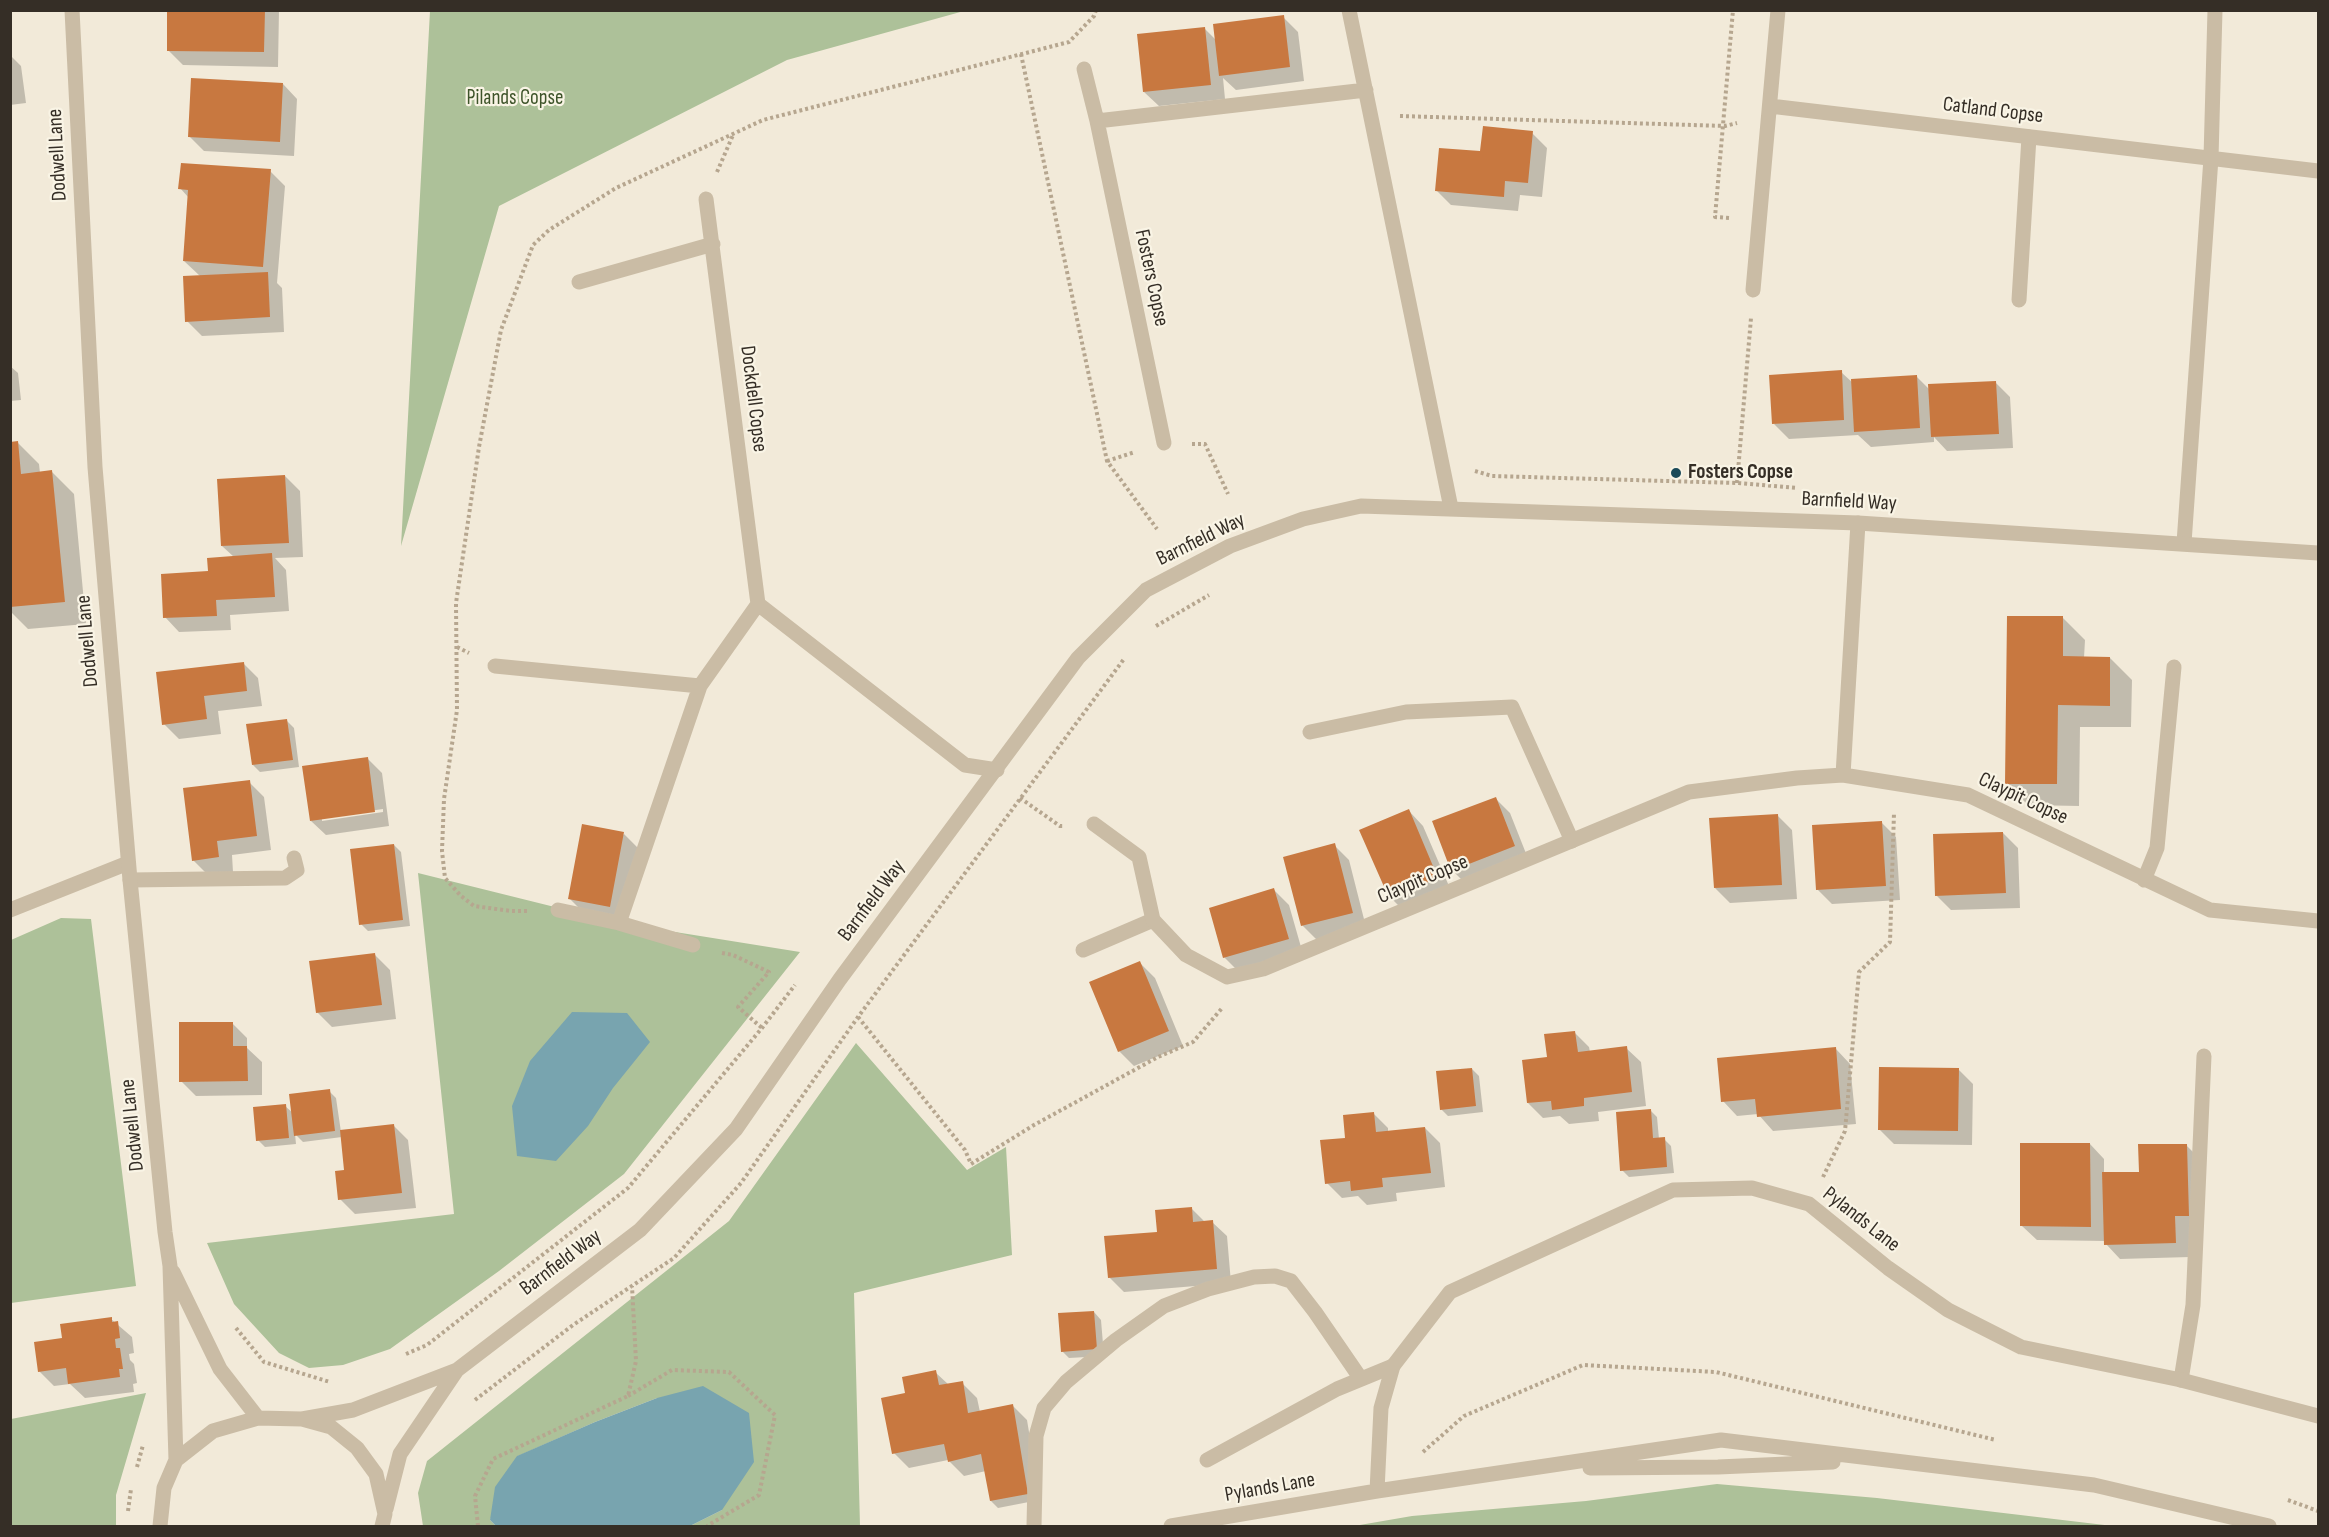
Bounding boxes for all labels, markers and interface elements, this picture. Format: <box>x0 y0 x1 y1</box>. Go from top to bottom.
park label: Pilands Copse <box>467 86 563 112</box>
street label: Catland Copse <box>1941 92 2045 130</box>
street label: Dodwell Lane <box>43 108 73 202</box>
street label: Fosters Copse <box>1128 227 1174 329</box>
street label: Dockdell Copse <box>734 344 772 454</box>
place label: Fosters Copse <box>1688 460 1793 486</box>
marker: Fosters Copse <box>1669 466 1683 480</box>
street label: Barnfield Way <box>1801 487 1897 517</box>
street label: Barnfield Way <box>1153 508 1249 572</box>
street label: Dodwell Lane <box>71 594 105 688</box>
street label: Claypit Copse <box>1974 767 2072 831</box>
street label: Claypit Copse <box>1374 850 1472 910</box>
street label: Barnfield Way <box>833 855 911 947</box>
street label: Dodwell Lane <box>116 1078 150 1172</box>
street label: Pylands Lane <box>1817 1182 1905 1258</box>
street label: Barnfield Way <box>515 1224 607 1302</box>
street label: Pylands Lane <box>1223 1468 1317 1508</box>

